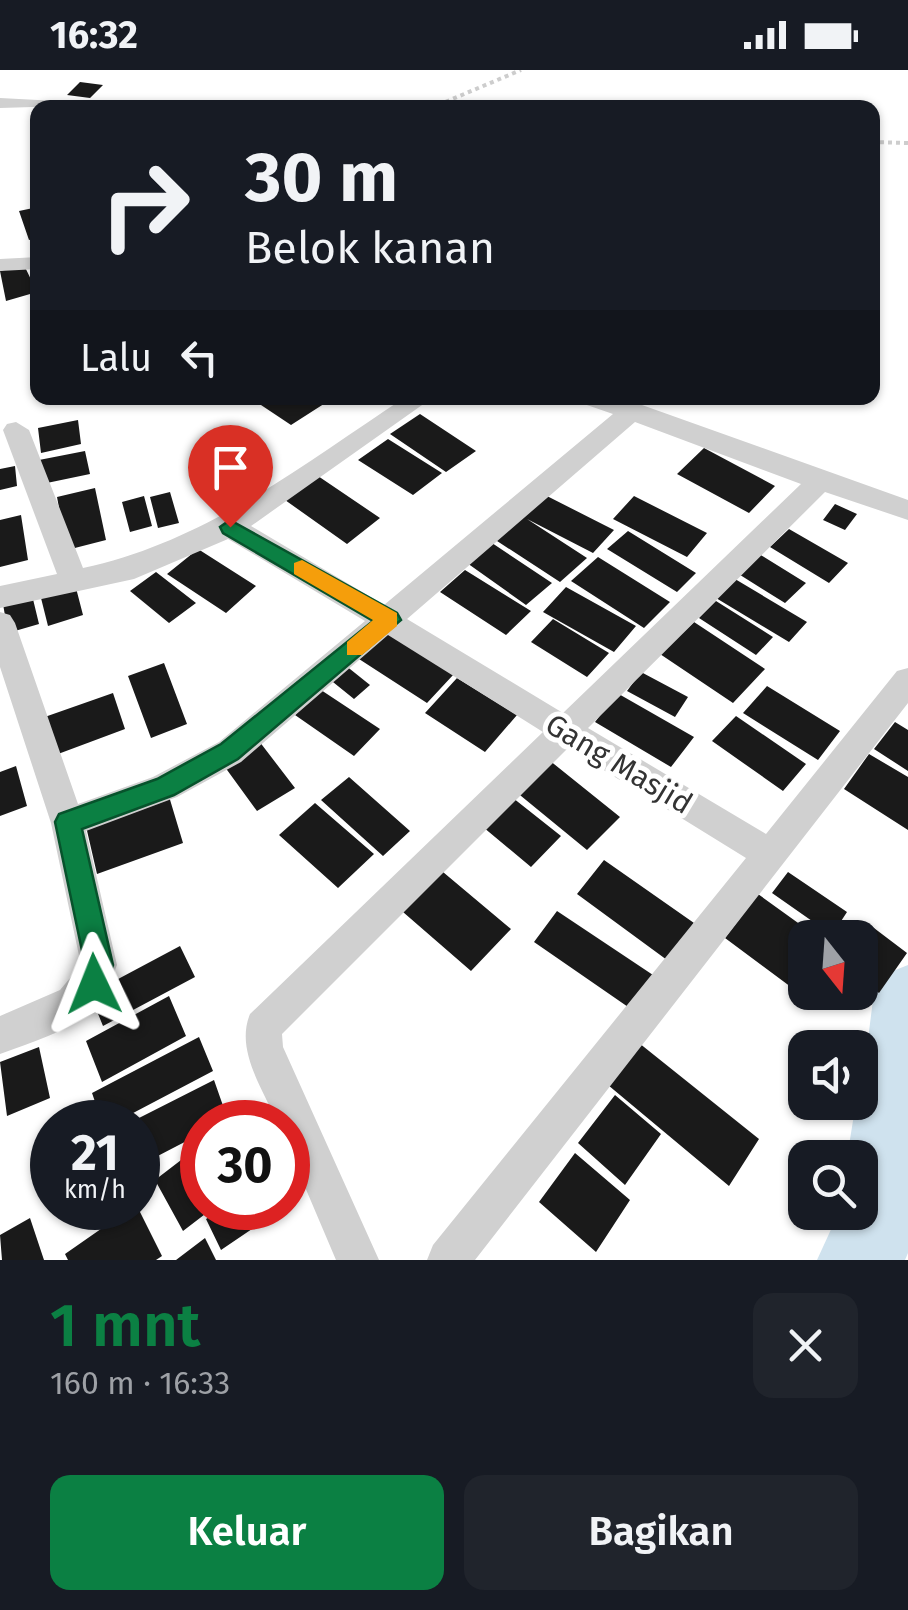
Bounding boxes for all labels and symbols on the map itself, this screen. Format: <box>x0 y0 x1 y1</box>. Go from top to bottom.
pin <box>188 425 273 528</box>
street label: Gang Masjid <box>539 706 699 822</box>
north arrow <box>788 920 878 1010</box>
position arrow <box>42 932 146 1036</box>
speed limit sign: 30 <box>180 1100 310 1230</box>

